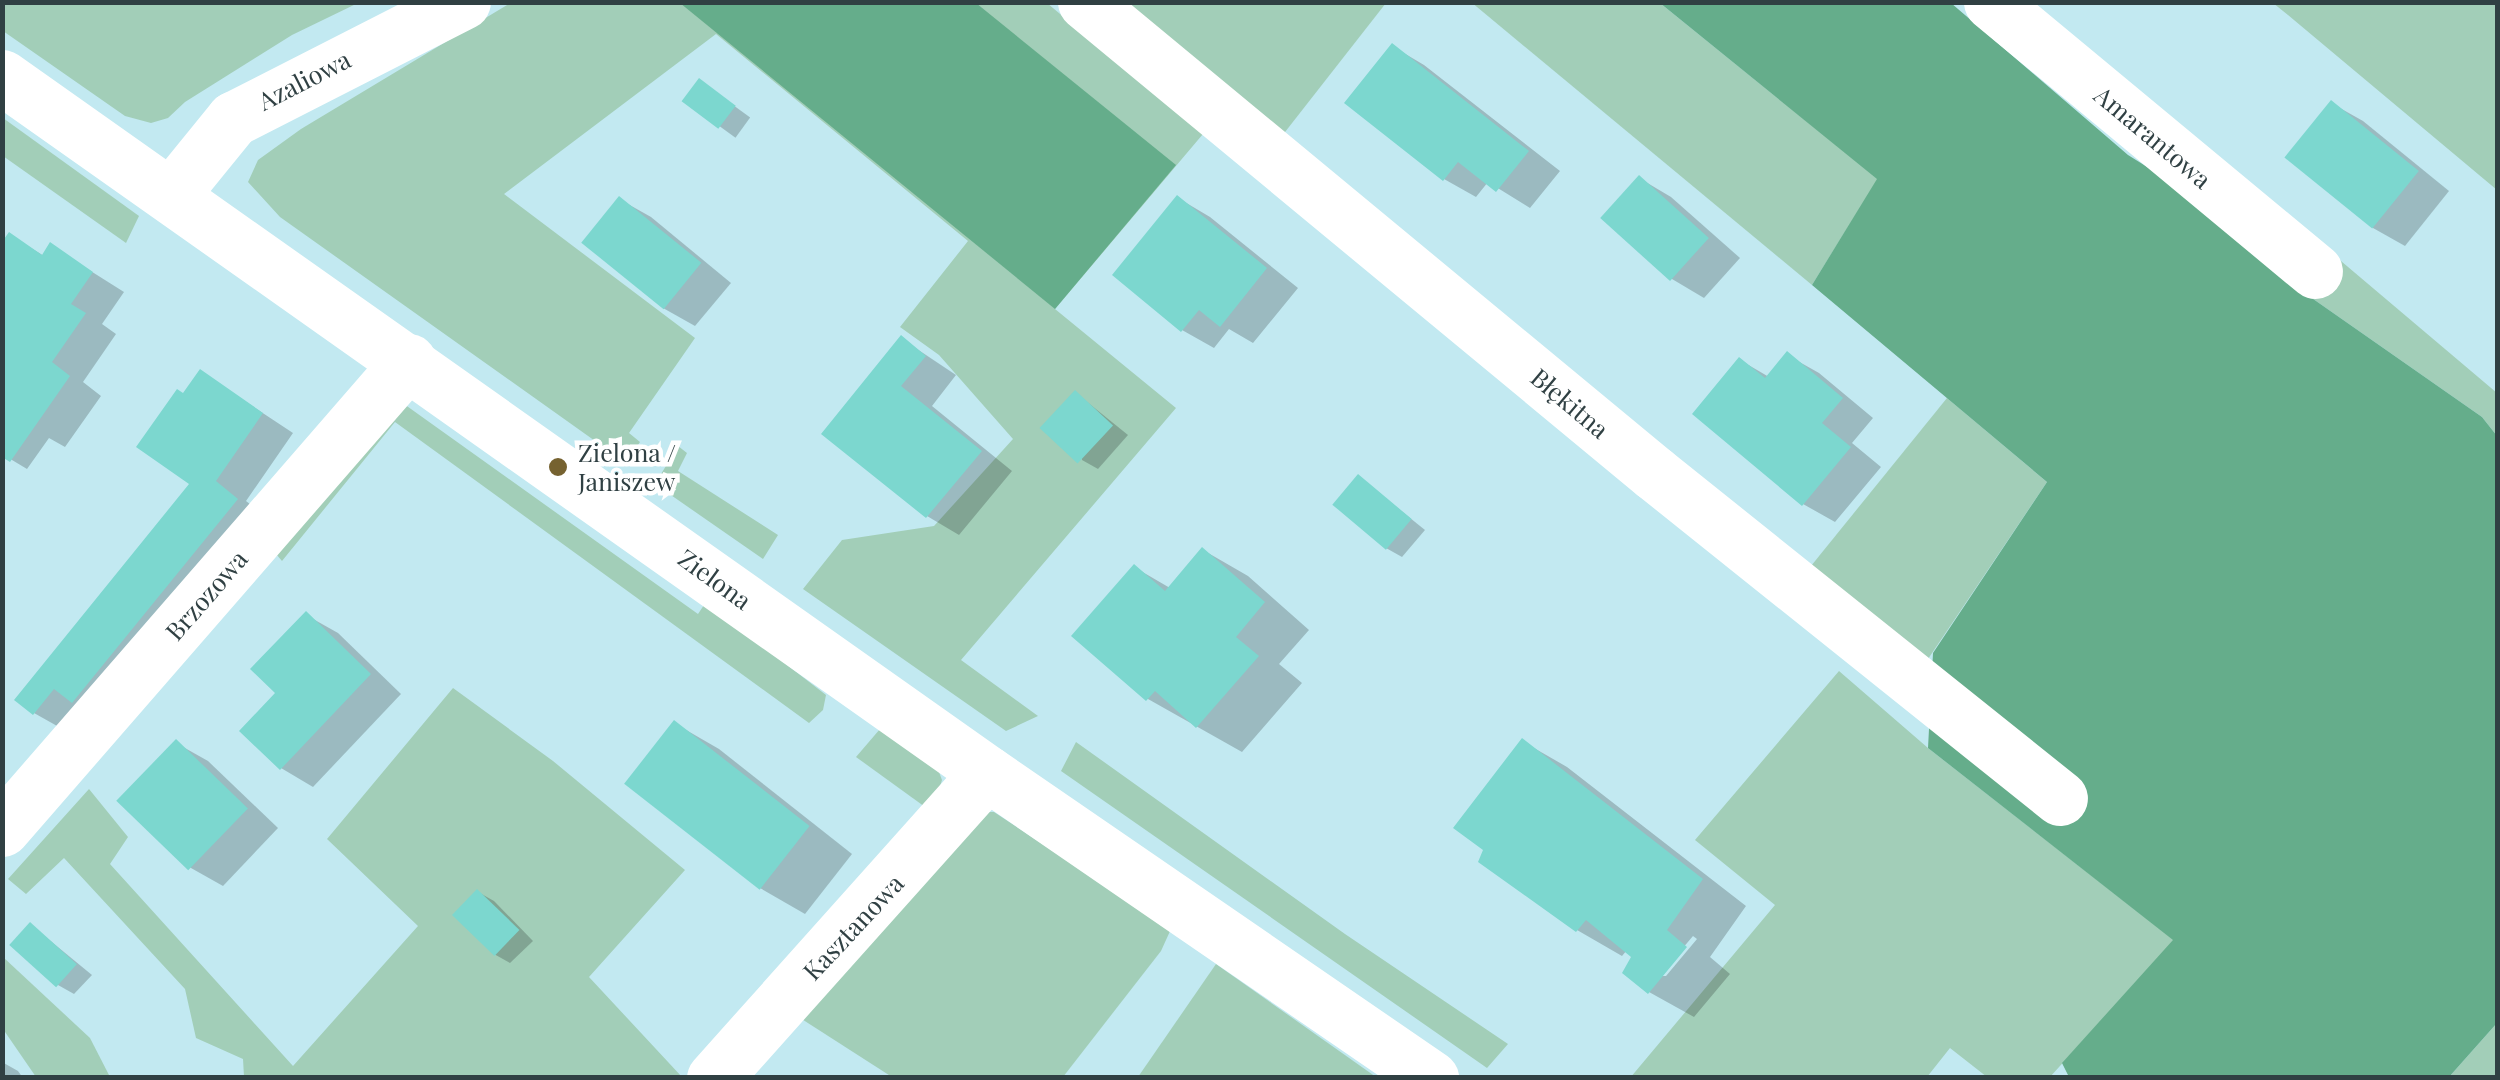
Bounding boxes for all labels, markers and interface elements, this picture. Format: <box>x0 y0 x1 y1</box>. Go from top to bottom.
street label: Azaliowa <box>253 44 355 116</box>
street label: Amarantowa <box>2089 80 2217 194</box>
street label: Błękitna <box>1525 362 1615 444</box>
place label: Zielona / Janiszew <box>578 438 676 497</box>
marker: Zielona / Janiszew <box>547 456 569 478</box>
street label: Zielona <box>673 543 757 615</box>
street label: Brzozowa <box>159 544 253 646</box>
street label: Kasztanowa <box>797 868 909 986</box>

